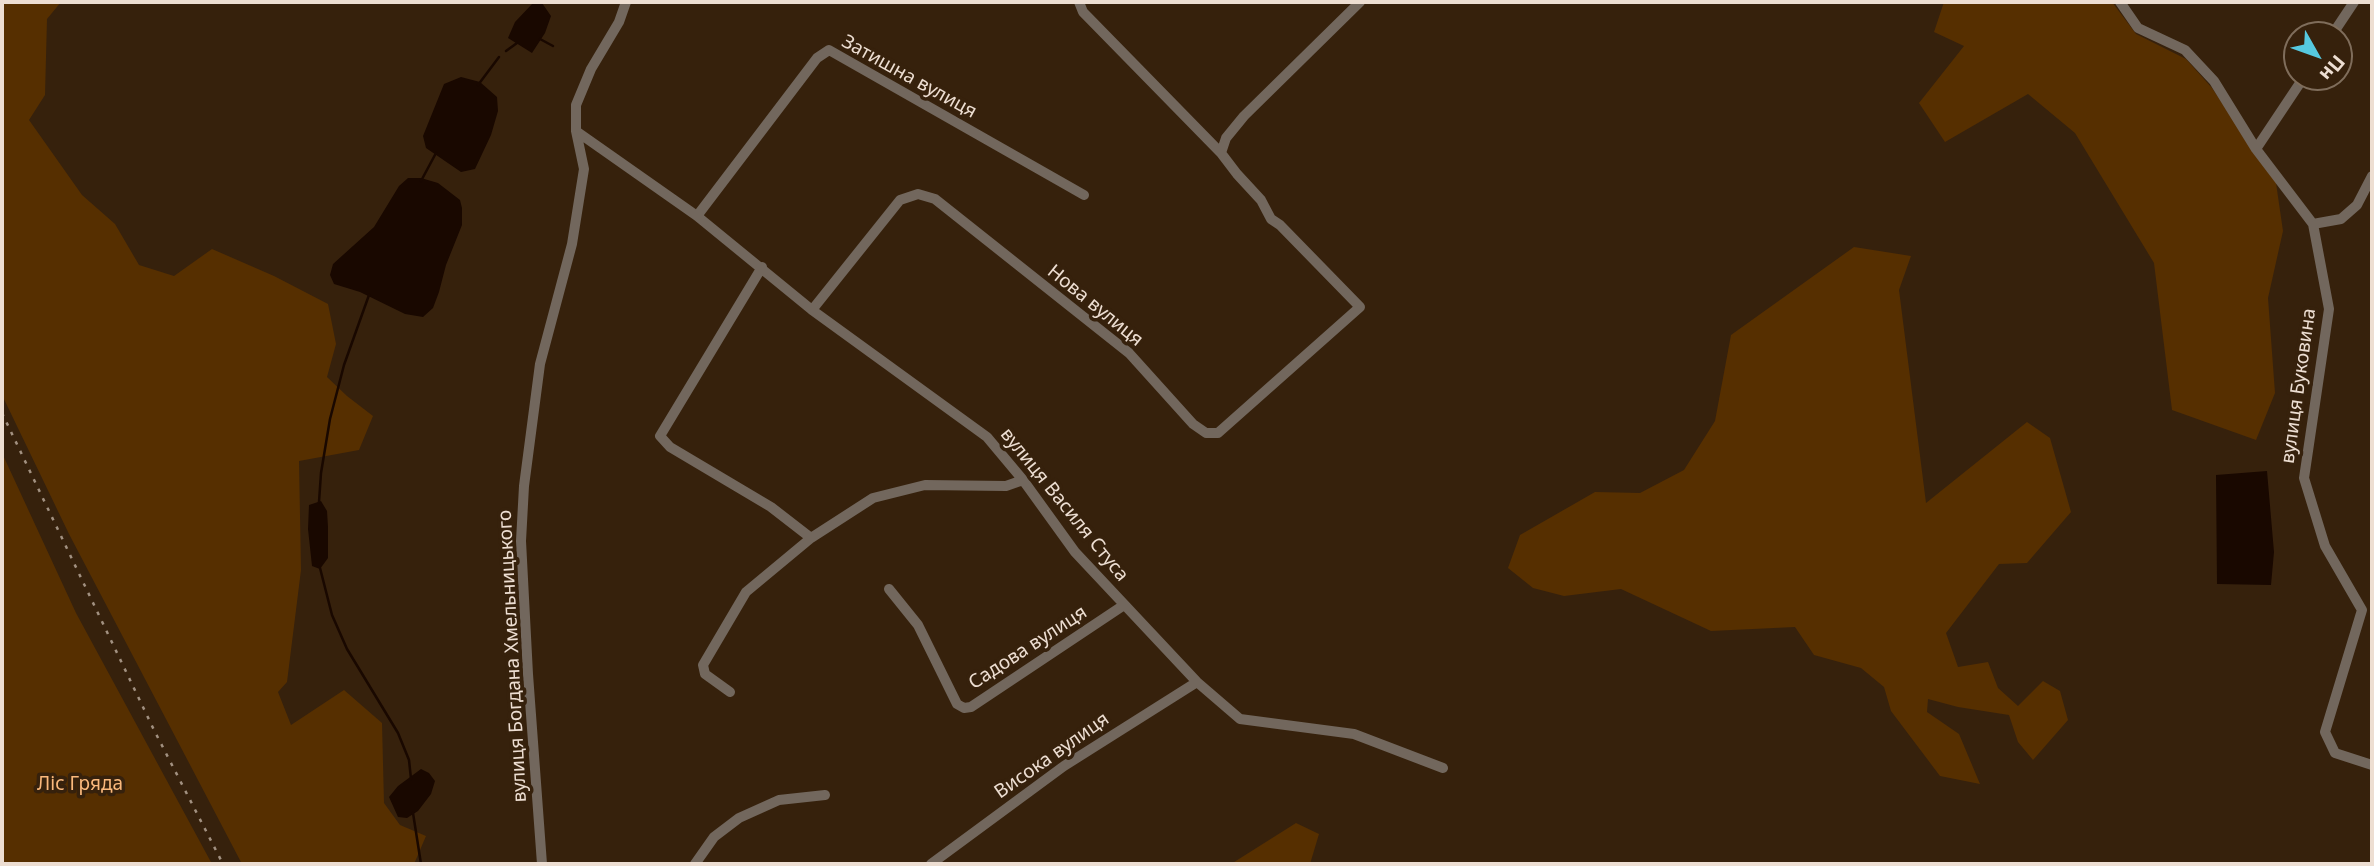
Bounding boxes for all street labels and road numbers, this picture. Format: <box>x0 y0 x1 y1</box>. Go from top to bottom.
street label: Затишна вулиця <box>837 30 981 124</box>
street label: Нова вулиця <box>1043 261 1147 351</box>
street label: вулиця Буковина <box>2277 307 2321 465</box>
street label: вулиця Василя Стуса <box>995 424 1133 586</box>
street label: вулиця Богдана Хмельницького <box>494 509 532 803</box>
street label: Садова вулиця <box>965 601 1091 695</box>
street label: Висока вулиця <box>990 708 1114 804</box>

